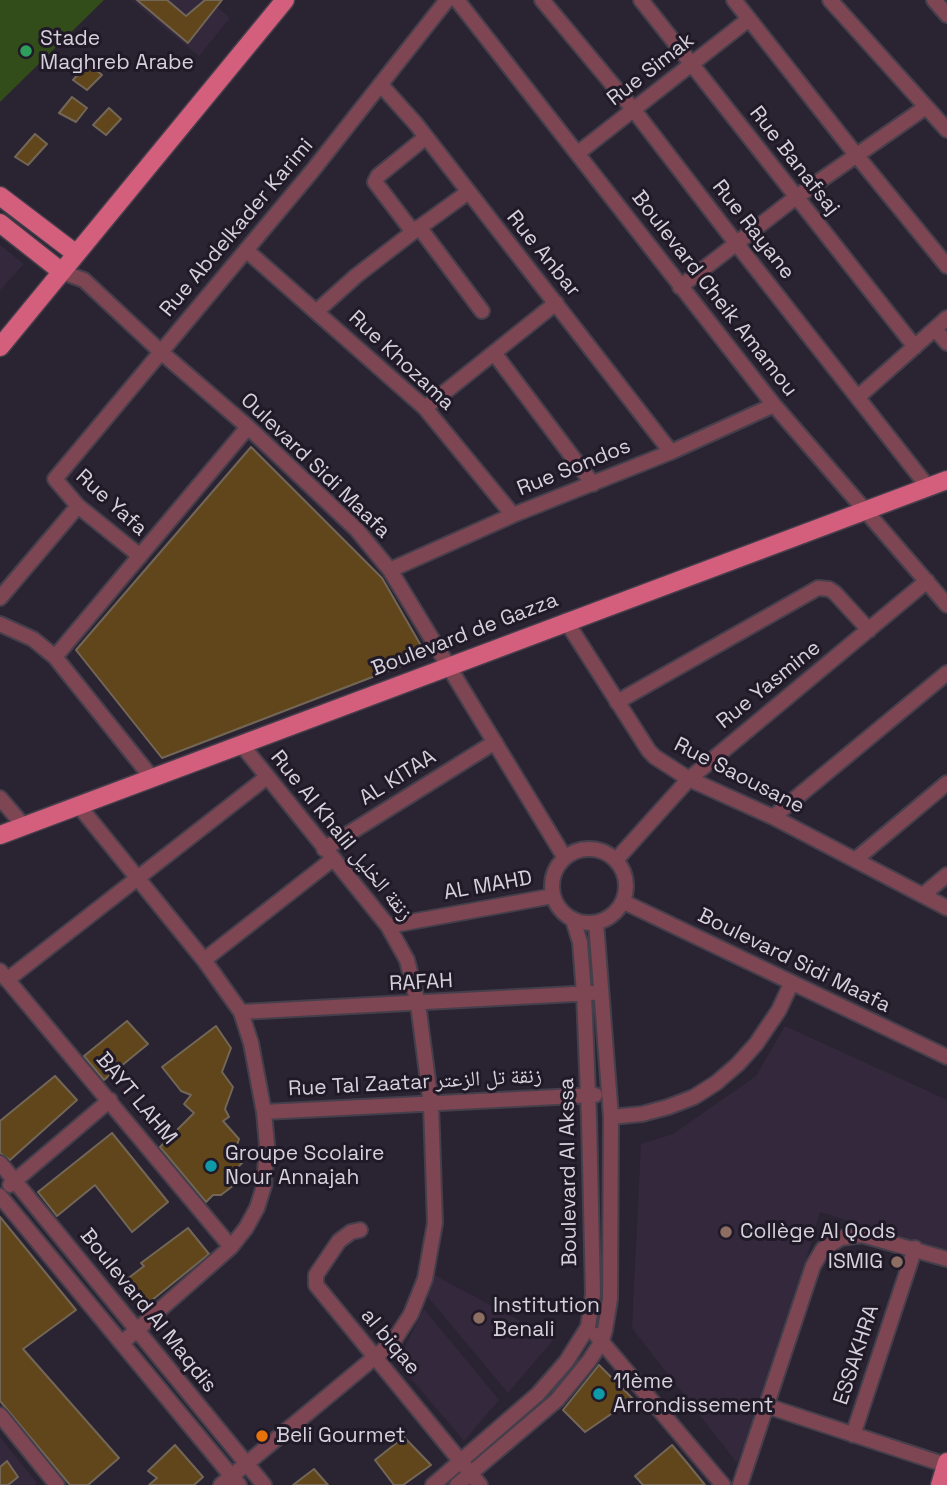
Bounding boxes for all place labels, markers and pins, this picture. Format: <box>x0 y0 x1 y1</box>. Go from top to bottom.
place label: Stade Maghreb Arabe <box>40 26 194 76</box>
marker: Stade Maghreb Arabe <box>18 43 34 59</box>
place label: Groupe Scolaire Nour Annajah <box>225 1141 384 1191</box>
marker: Groupe Scolaire Nour Annajah <box>203 1158 219 1174</box>
place label: Collège Al Qods <box>740 1219 896 1245</box>
marker: Collège Al Qods <box>718 1224 734 1240</box>
place label: ISMIG <box>828 1249 883 1275</box>
marker: ISMIG <box>889 1254 905 1270</box>
place label: Institution Benali <box>493 1293 600 1343</box>
marker: Institution Benali <box>471 1310 487 1326</box>
place label: 11ème Arrondissement <box>613 1369 774 1419</box>
marker: 11ème Arrondissement <box>591 1386 607 1402</box>
place label: Beli Gourmet <box>276 1423 405 1449</box>
marker: Beli Gourmet <box>254 1428 270 1444</box>

